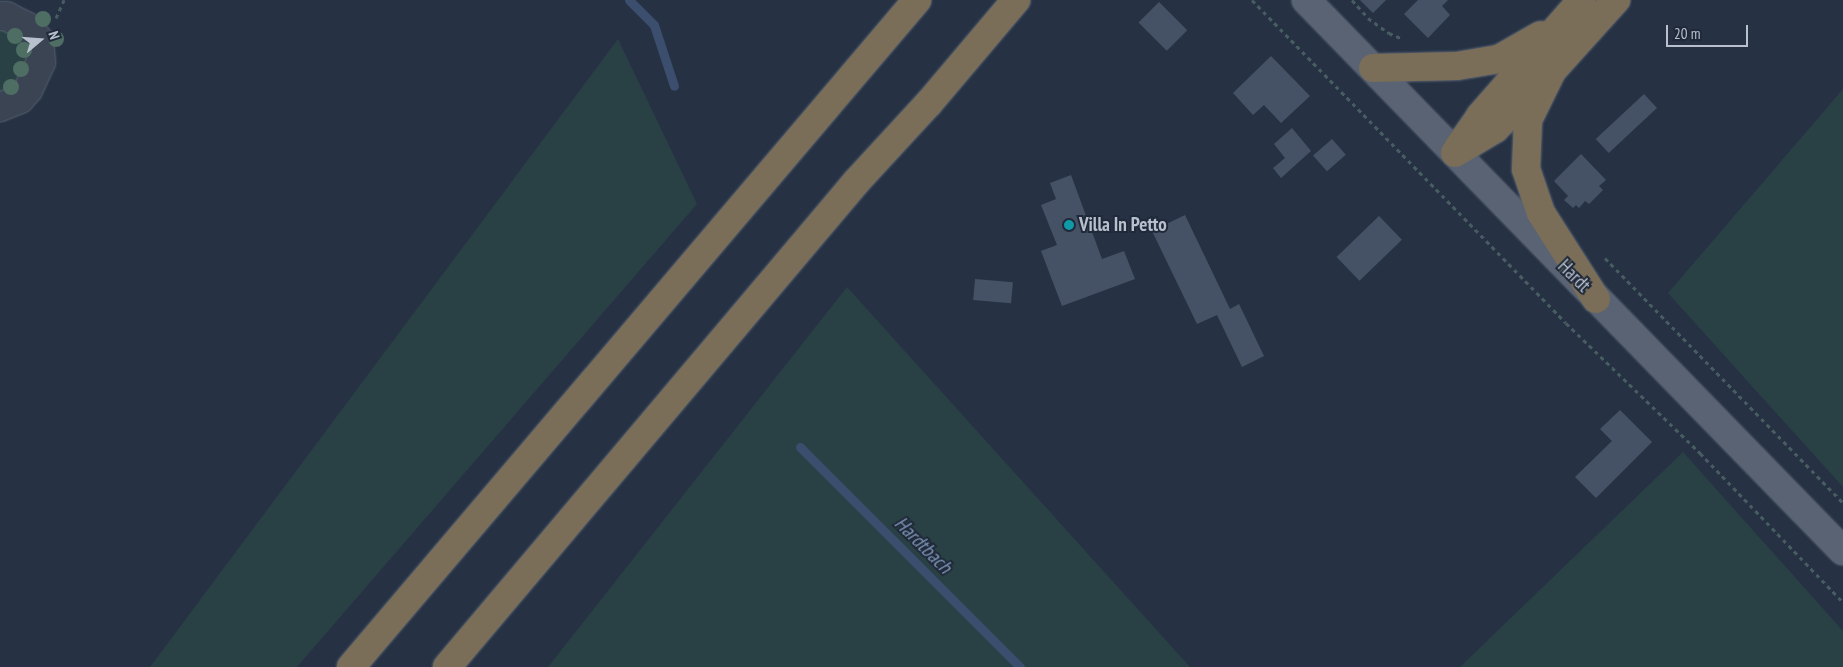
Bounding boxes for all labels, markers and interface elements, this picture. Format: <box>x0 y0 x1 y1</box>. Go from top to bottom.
north arrow <box>15 15 65 65</box>
scale bar <box>1668 15 1750 47</box>
text: 20 m <box>1674 24 1700 43</box>
text: N <box>45 29 64 42</box>
place label: Villa In Petto <box>1079 214 1167 236</box>
marker: Villa In Petto <box>1063 219 1075 231</box>
street label: Hardt <box>1553 255 1595 297</box>
water label: Hardtbach <box>889 511 957 579</box>

